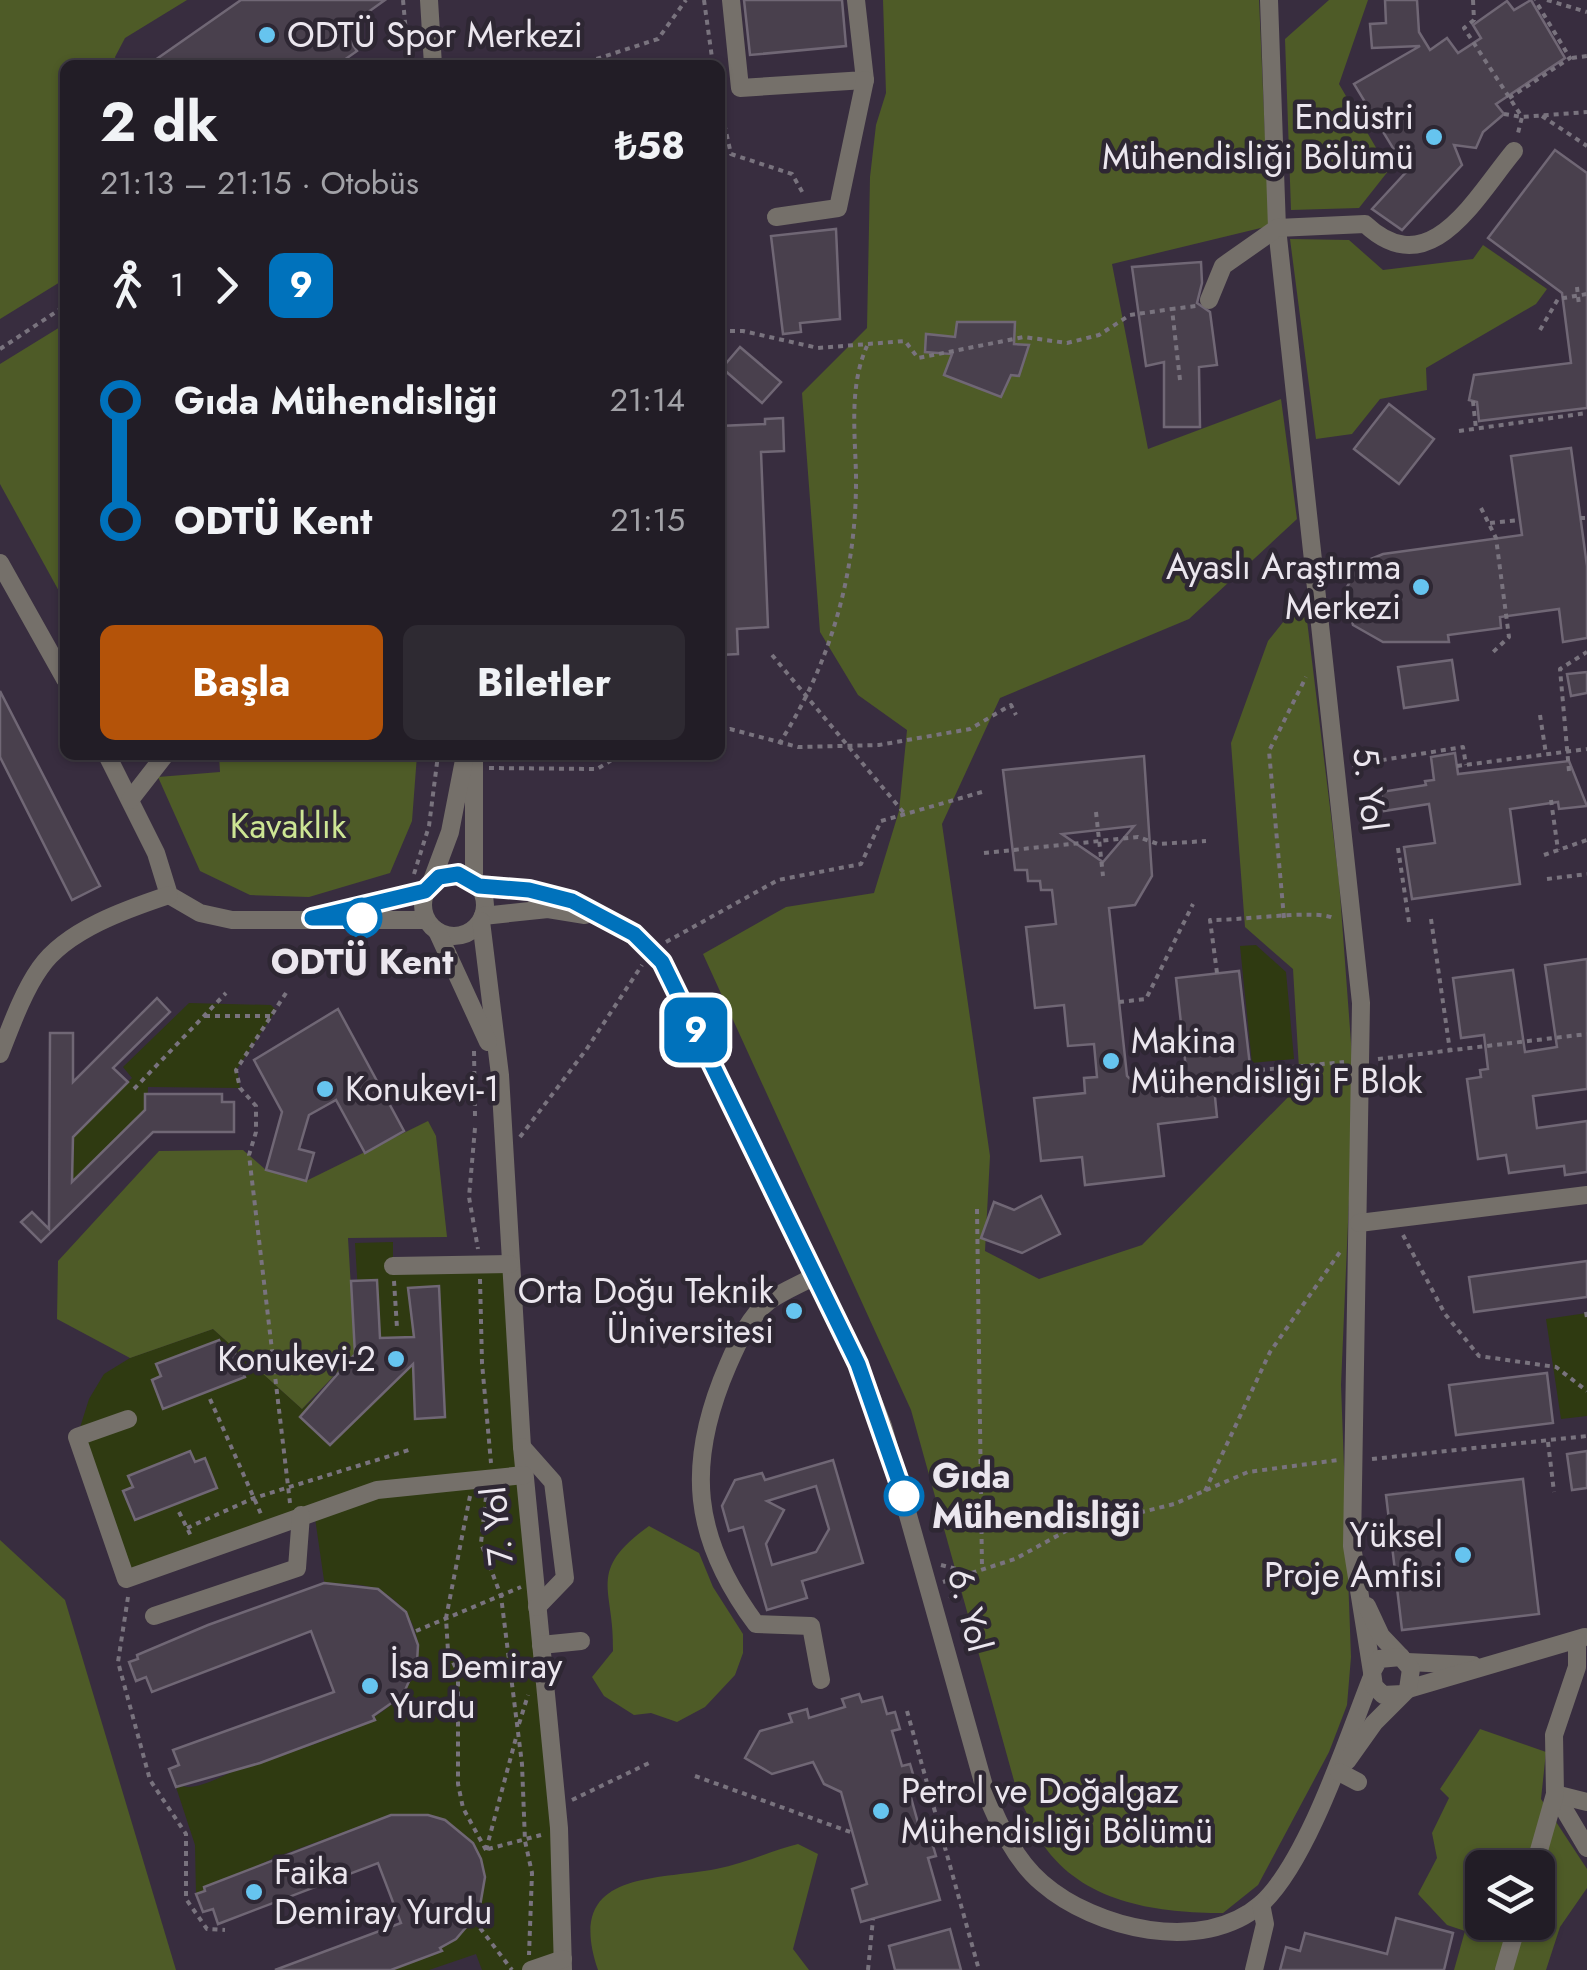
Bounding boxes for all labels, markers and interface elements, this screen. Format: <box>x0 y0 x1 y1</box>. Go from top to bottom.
place label: ODTÜ Spor Merkezi <box>287 10 583 60</box>
marker: ODTÜ Spor Merkezi <box>256 24 278 46</box>
text: 2 dk <box>100 82 218 162</box>
place label: Endüstri Mühendisliği Bölümü <box>1102 92 1414 182</box>
text: ₺58 <box>615 118 685 173</box>
marker: Endüstri Mühendisliği Bölümü <box>1423 126 1445 148</box>
text: 21:13 – 21:15 · Otobüs <box>100 160 419 206</box>
icon: walk <box>100 258 155 313</box>
icon: forward <box>199 258 254 313</box>
text: 9 <box>289 260 313 310</box>
text: 1 <box>170 262 184 308</box>
text: Gıda Mühendisliği <box>174 373 497 428</box>
text: 21:14 <box>610 377 685 423</box>
text: ODTÜ Kent <box>174 493 372 548</box>
text: 21:15 <box>610 497 685 543</box>
place label: Ayaslı Araştırma Merkezi <box>1166 542 1401 632</box>
marker: Ayaslı Araştırma Merkezi <box>1410 576 1432 598</box>
button: Başla <box>100 625 383 740</box>
button: Biletler <box>403 625 685 740</box>
street label: 5. Yol <box>1340 744 1400 834</box>
park label: Kavaklık <box>230 801 347 851</box>
marker: ODTÜ Kent <box>343 899 381 937</box>
place label: ODTÜ Kent <box>271 937 453 987</box>
line badge: 9 <box>664 998 728 1062</box>
text: 9 <box>684 1005 708 1055</box>
place label: Makina Mühendisliği F Blok <box>1131 1016 1423 1106</box>
marker: Makina Mühendisliği F Blok <box>1100 1050 1122 1072</box>
place label: Konukevi-1 <box>345 1064 500 1114</box>
marker: Konukevi-1 <box>314 1078 336 1100</box>
place label: Orta Doğu Teknik Üniversitesi <box>518 1266 775 1356</box>
marker: Orta Doğu Teknik Üniversitesi <box>783 1300 805 1322</box>
place label: Konukevi-2 <box>217 1334 376 1384</box>
marker: Konukevi-2 <box>385 1348 407 1370</box>
place label: Gıda Mühendisliği <box>932 1451 1141 1541</box>
marker: Gıda Mühendisliği <box>885 1477 923 1515</box>
street label: 7. Yol <box>468 1484 526 1568</box>
place label: Yüksel Proje Amfisi <box>1264 1510 1443 1600</box>
marker: Yüksel Proje Amfisi <box>1452 1544 1474 1566</box>
street label: 6. Yol <box>935 1563 1005 1657</box>
place label: İsa Demiray Yurdu <box>390 1641 563 1731</box>
marker: İsa Demiray Yurdu <box>359 1675 381 1697</box>
place label: Petrol ve Doğalgaz Mühendisliği Bölümü <box>901 1766 1213 1856</box>
marker: Petrol ve Doğalgaz Mühendisliği Bölümü <box>870 1800 892 1822</box>
place label: Faika Demiray Yurdu <box>274 1847 492 1937</box>
map controls <box>1465 1850 1555 1940</box>
button: layers <box>1465 1850 1555 1940</box>
marker: Faika Demiray Yurdu <box>243 1881 265 1903</box>

